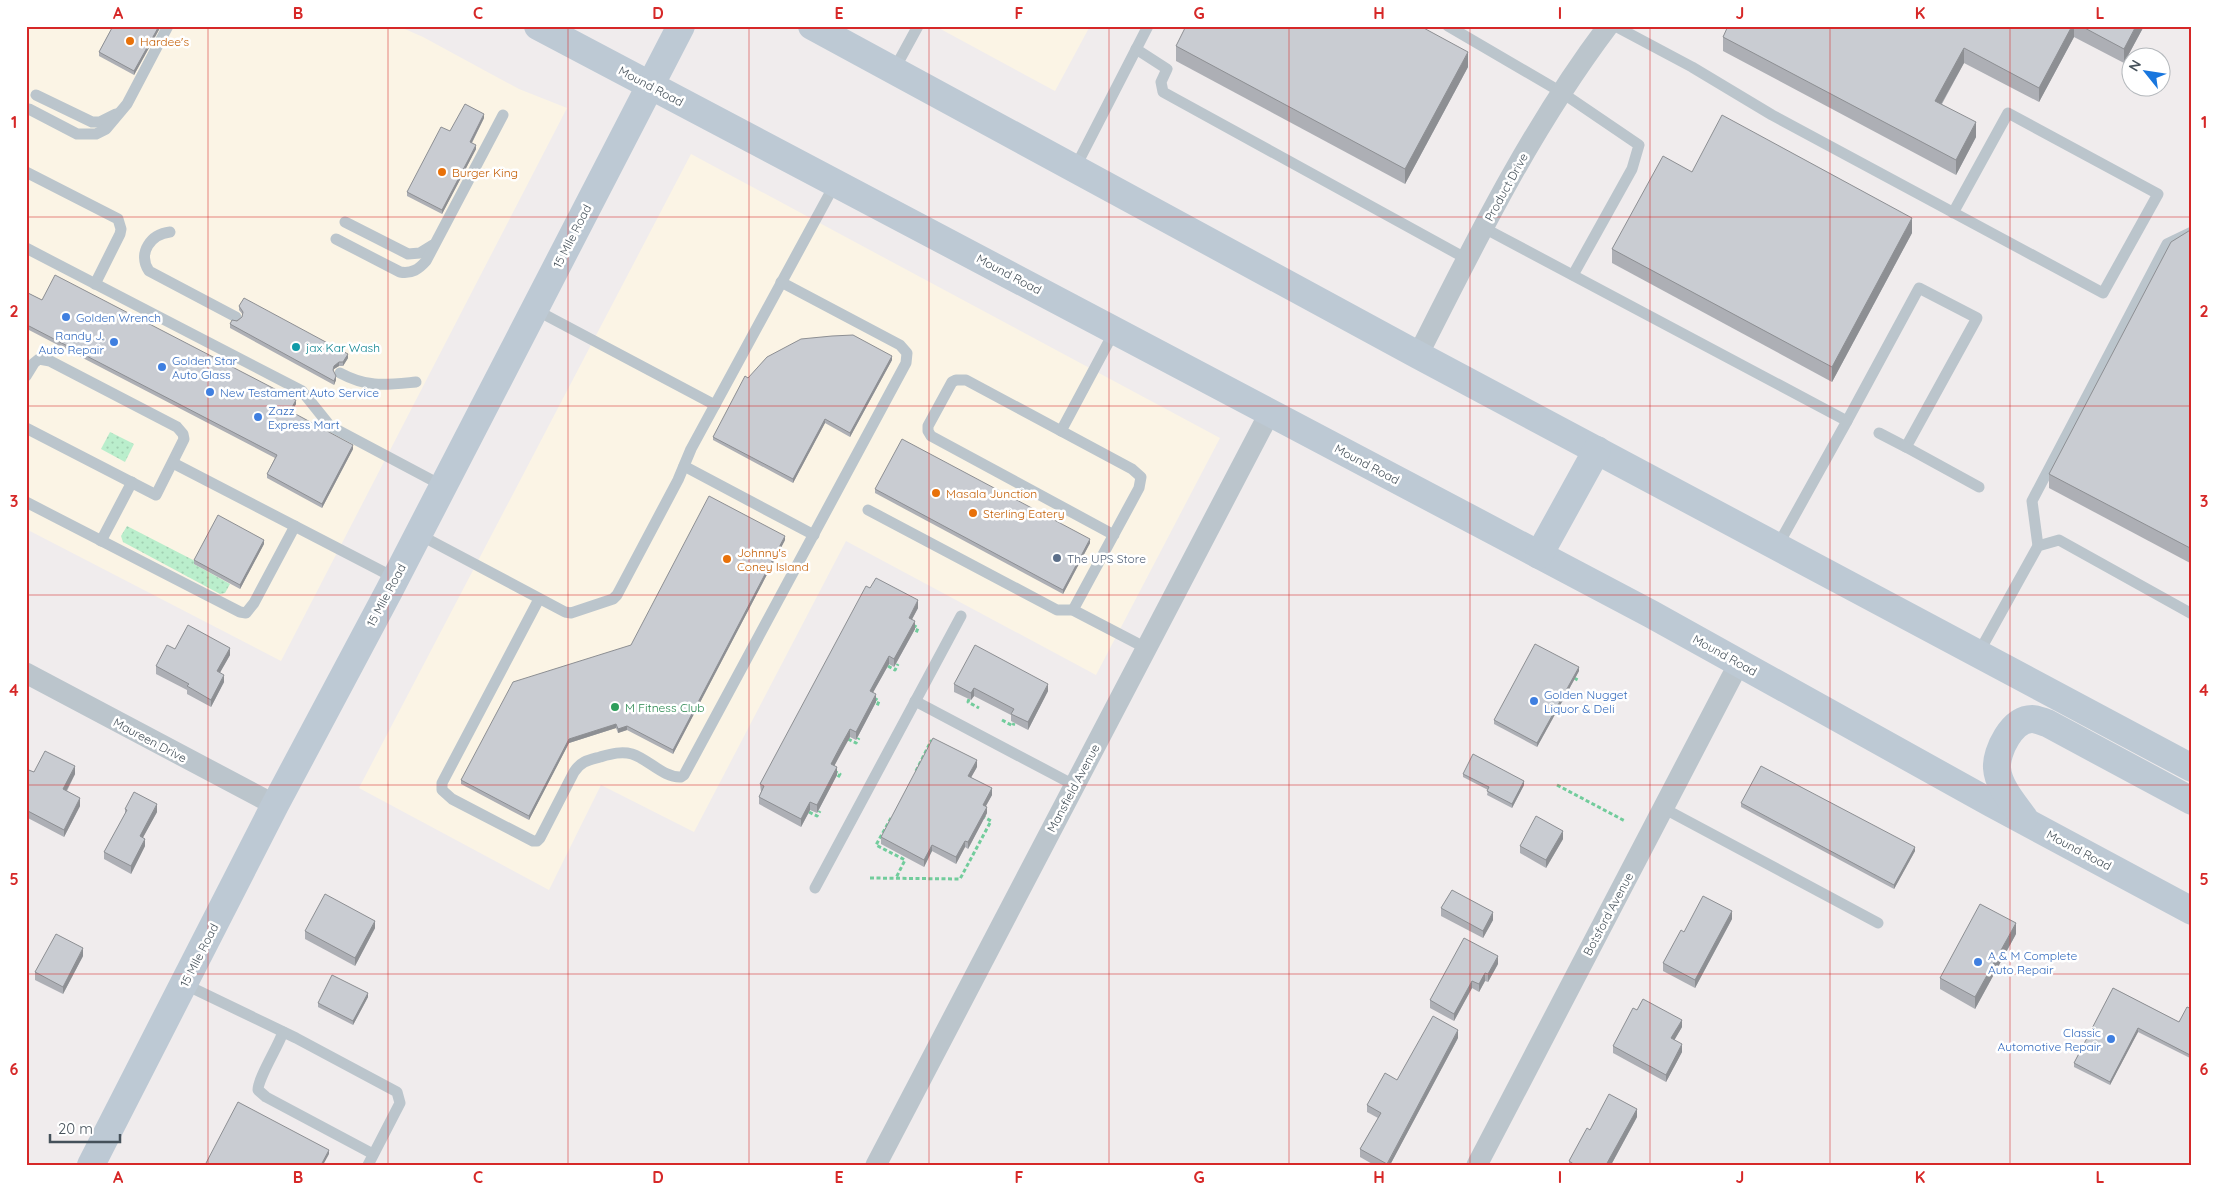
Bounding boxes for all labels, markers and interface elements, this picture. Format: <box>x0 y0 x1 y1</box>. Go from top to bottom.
text: A <box>113 3 124 23</box>
text: B <box>293 3 303 23</box>
text: C <box>473 3 483 23</box>
text: D <box>652 3 664 23</box>
text: E <box>834 3 844 23</box>
text: F <box>1015 3 1024 23</box>
text: G <box>1193 3 1205 23</box>
text: H <box>1373 3 1385 23</box>
text: I <box>1558 3 1562 23</box>
text: J <box>1736 3 1744 23</box>
text: K <box>1915 3 1925 23</box>
text: L <box>2096 3 2105 23</box>
place label: Hardee's <box>140 34 189 49</box>
marker: Hardee's <box>124 35 136 47</box>
north arrow <box>2120 48 2170 98</box>
text: N <box>2124 57 2145 74</box>
street label: Mound Road <box>616 63 686 109</box>
text: 1 <box>11 112 17 132</box>
text: 1 <box>2201 112 2207 132</box>
street label: Product Drive <box>1481 150 1531 224</box>
place label: Burger King <box>452 165 518 180</box>
marker: Burger King <box>436 166 448 178</box>
street label: 15 Mile Road <box>550 202 594 270</box>
street label: Mound Road <box>974 251 1044 297</box>
text: 2 <box>9 301 19 321</box>
text: 2 <box>2199 301 2209 321</box>
place label: Golden Wrench <box>76 310 161 325</box>
marker: Golden Wrench <box>60 311 72 323</box>
place label: Randy J. Auto Repair <box>39 328 104 357</box>
marker: Randy J. Auto Repair <box>108 336 120 348</box>
place label: jax Kar Wash <box>305 340 380 355</box>
marker: jax Kar Wash <box>290 341 302 353</box>
place label: Golden Star Auto Glass <box>172 353 238 382</box>
marker: Golden Star Auto Glass <box>156 361 168 373</box>
place label: New Testament Auto Service <box>220 385 379 400</box>
marker: New Testament Auto Service <box>204 386 216 398</box>
place label: Zazz Express Mart <box>268 403 339 432</box>
marker: Zazz Express Mart <box>252 411 264 423</box>
street label: Mound Road <box>1332 441 1402 487</box>
place label: Masala Junction <box>946 486 1037 501</box>
marker: Masala Junction <box>930 487 942 499</box>
text: 3 <box>10 491 18 511</box>
text: 3 <box>2200 491 2208 511</box>
place label: Sterling Eatery <box>983 506 1065 521</box>
marker: Sterling Eatery <box>967 507 979 519</box>
place label: Johnny's Coney Island <box>737 545 809 574</box>
place label: The UPS Store <box>1067 551 1146 566</box>
marker: The UPS Store <box>1051 552 1063 564</box>
marker: Johnny's Coney Island <box>721 553 733 565</box>
street label: 15 Mile Road <box>363 561 409 629</box>
street label: Mound Road <box>1690 631 1760 679</box>
text: 4 <box>9 680 19 700</box>
text: 4 <box>2199 680 2209 700</box>
place label: Golden Nugget Liquor & Deli <box>1544 687 1628 716</box>
marker: Golden Nugget Liquor & Deli <box>1528 695 1540 707</box>
place label: M Fitness Club <box>625 700 705 715</box>
marker: M Fitness Club <box>609 701 621 713</box>
street label: Maureen Drive <box>111 714 189 766</box>
street label: Mansfield Avenue <box>1043 741 1103 835</box>
street label: Mound Road <box>2044 827 2114 873</box>
text: 5 <box>9 869 19 889</box>
text: 5 <box>2199 869 2209 889</box>
street label: Botsford Avenue <box>1580 870 1636 958</box>
street label: 15 Mile Road <box>177 921 221 989</box>
place label: A & M Complete Auto Repair <box>1988 948 2077 977</box>
marker: A & M Complete Auto Repair <box>1972 956 1984 968</box>
place label: Classic Automotive Repair <box>1998 1025 2101 1054</box>
marker: Classic Automotive Repair <box>2105 1033 2117 1045</box>
text: 6 <box>10 1059 19 1079</box>
text: 6 <box>2200 1059 2209 1079</box>
scale bar <box>50 1111 120 1143</box>
text: 20 m <box>58 1119 93 1138</box>
text: A <box>113 1167 124 1187</box>
text: B <box>293 1167 303 1187</box>
text: C <box>473 1167 483 1187</box>
text: D <box>652 1167 664 1187</box>
text: E <box>834 1167 844 1187</box>
text: F <box>1015 1167 1024 1187</box>
text: G <box>1193 1167 1205 1187</box>
text: H <box>1373 1167 1385 1187</box>
text: I <box>1558 1167 1562 1187</box>
text: J <box>1736 1167 1744 1187</box>
text: K <box>1915 1167 1925 1187</box>
text: L <box>2096 1167 2105 1187</box>

